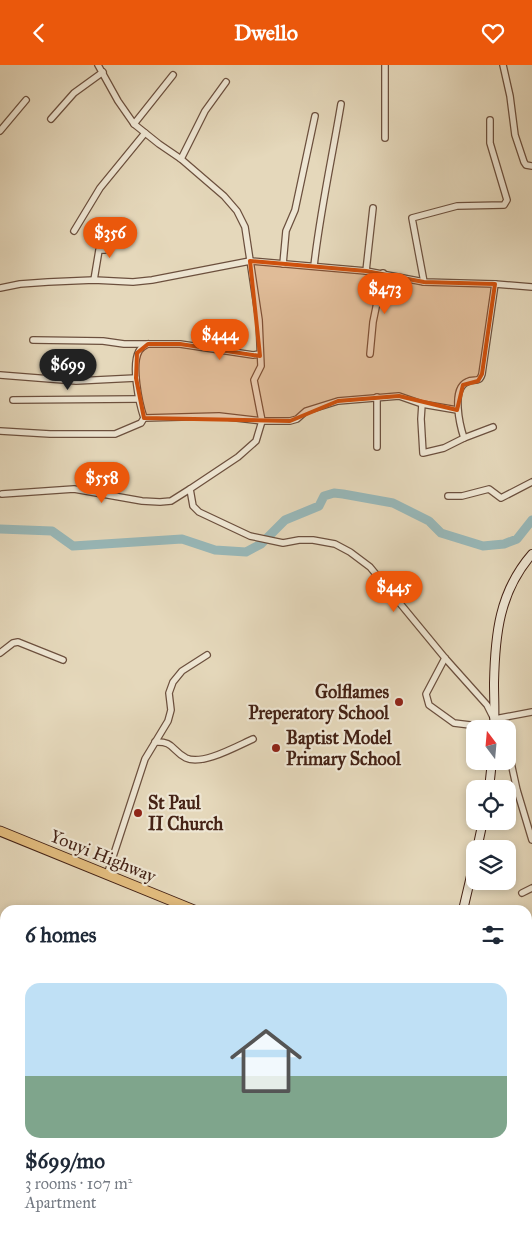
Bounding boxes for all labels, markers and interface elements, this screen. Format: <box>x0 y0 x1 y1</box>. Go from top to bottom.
icon: back <box>25 19 53 47</box>
text: Dwello <box>234 19 298 46</box>
icon: heart <box>479 19 507 47</box>
pin: $356 <box>80 217 140 259</box>
text: $356 <box>94 223 126 242</box>
pin: $473 <box>355 273 415 315</box>
text: $473 <box>369 279 401 298</box>
pin: $444 <box>190 319 250 361</box>
text: $444 <box>202 325 238 344</box>
pin: $699 <box>38 349 98 391</box>
text: $699 <box>51 355 86 374</box>
pin: $558 <box>72 461 132 504</box>
text: $558 <box>86 468 118 487</box>
pin: $445 <box>364 571 424 613</box>
text: $445 <box>377 577 411 596</box>
place label: Golflames Preperatory School <box>248 681 390 725</box>
marker: Golflames Preperatory School <box>393 696 405 708</box>
north arrow <box>466 720 516 770</box>
map controls <box>466 720 516 890</box>
place label: Baptist Model Primary School <box>286 727 402 771</box>
marker: Baptist Model Primary School <box>270 742 282 754</box>
button: locate <box>466 780 516 830</box>
place label: St Paul II Church <box>148 792 224 835</box>
marker: St Paul II Church <box>132 807 144 819</box>
street label: Youyi Highway <box>46 825 160 888</box>
button: layers <box>466 840 516 890</box>
icon: filters <box>479 921 507 949</box>
text: 6 homes <box>25 922 97 948</box>
icon: home <box>221 1016 311 1106</box>
text: $699/mo <box>25 1148 105 1174</box>
text: 3 rooms · 107 m² <box>25 1174 132 1193</box>
text: Apartment <box>25 1193 97 1212</box>

